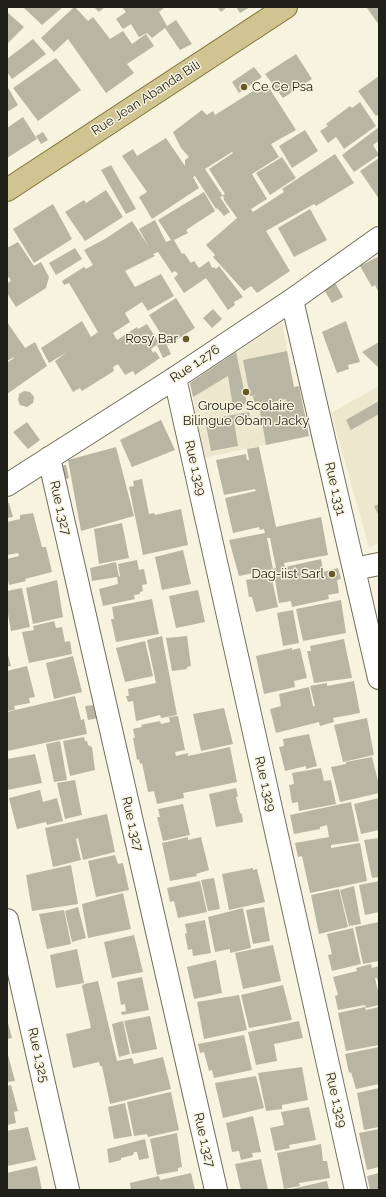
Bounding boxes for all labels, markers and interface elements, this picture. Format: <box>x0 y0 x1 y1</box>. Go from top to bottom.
street label: Rue Jean Abanda Bili <box>89 57 203 139</box>
place label: Ce Ce Psa <box>252 79 313 95</box>
marker: Ce Ce Psa <box>239 82 249 92</box>
place label: Rosy Bar <box>125 331 178 347</box>
marker: Rosy Bar <box>181 334 191 344</box>
street label: Rue 1.276 <box>167 342 223 386</box>
marker: Groupe Scolaire Bilingue Obam Jacky <box>241 387 251 397</box>
place label: Groupe Scolaire Bilingue Obam Jacky <box>183 398 309 429</box>
street label: Rue 1.329 <box>181 439 209 497</box>
street label: Rue 1.331 <box>321 461 349 517</box>
street label: Rue 1.327 <box>46 479 74 537</box>
place label: Dag-iist Sarl <box>251 566 324 582</box>
marker: Dag-iist Sarl <box>327 569 337 579</box>
street label: Rue 1.329 <box>251 755 279 813</box>
street label: Rue 1.327 <box>118 795 146 853</box>
street label: Rue 1.325 <box>24 1026 52 1084</box>
street label: Rue 1.329 <box>322 1071 350 1129</box>
street label: Rue 1.327 <box>190 1111 218 1169</box>

